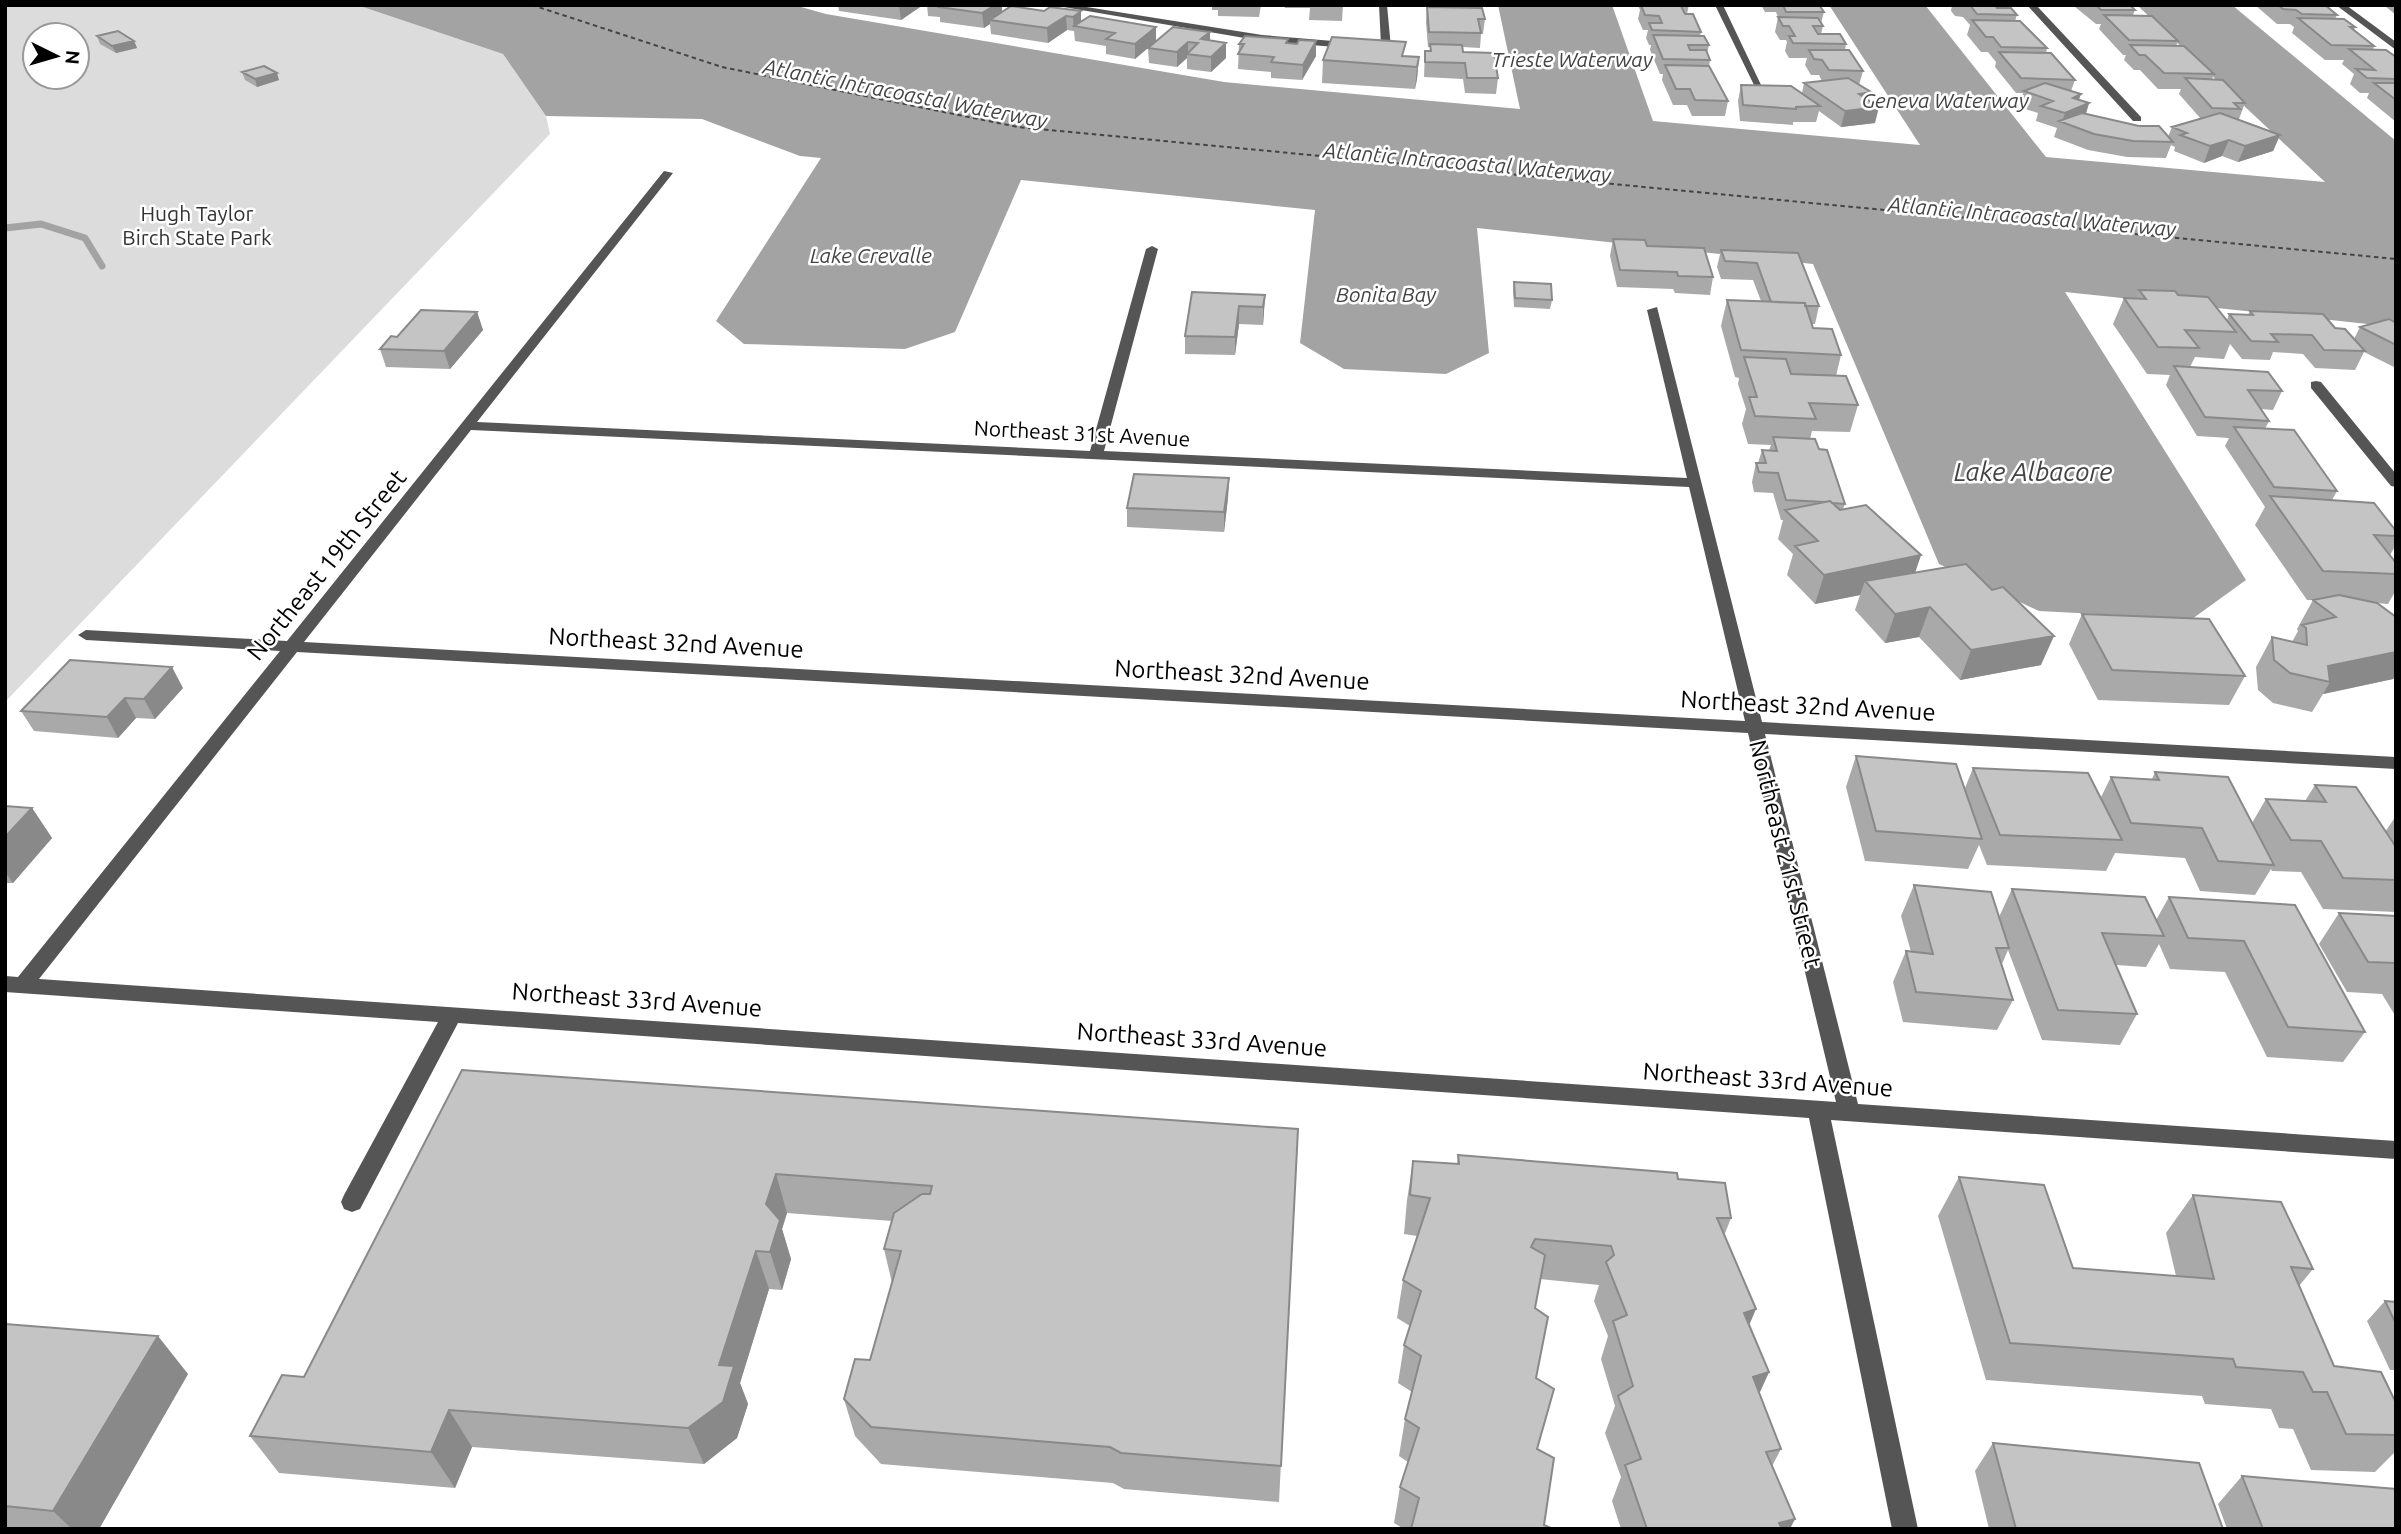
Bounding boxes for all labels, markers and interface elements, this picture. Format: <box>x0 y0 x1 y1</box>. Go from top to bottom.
north arrow <box>21 21 91 91</box>
water label: Trieste Waterway <box>1491 47 1654 71</box>
text: N <box>61 49 85 66</box>
water label: Atlantic Intracoastal Waterway <box>760 54 1050 133</box>
water label: Geneva Waterway <box>1861 88 2030 112</box>
water label: Atlantic Intracoastal Waterway <box>1321 137 1613 187</box>
water label: Atlantic Intracoastal Waterway <box>1886 191 2178 241</box>
park label: Hugh Taylor Birch State Park <box>122 201 272 249</box>
water label: Lake Crevalle <box>810 243 932 267</box>
water label: Bonita Bay <box>1336 282 1437 306</box>
street label: Northeast 31st Avenue <box>973 415 1191 451</box>
water label: Lake Albacore <box>1954 457 2112 486</box>
street label: Northeast 19th Street <box>242 464 412 665</box>
street label: Northeast 32nd Avenue <box>548 622 804 663</box>
street label: Northeast 32nd Avenue <box>1114 654 1370 695</box>
street label: Northeast 32nd Avenue <box>1680 685 1936 726</box>
street label: Northeast 21st Street <box>1744 737 1827 971</box>
street label: Northeast 33rd Avenue <box>511 977 763 1022</box>
street label: Northeast 33rd Avenue <box>1076 1017 1328 1062</box>
street label: Northeast 33rd Avenue <box>1642 1057 1894 1102</box>

